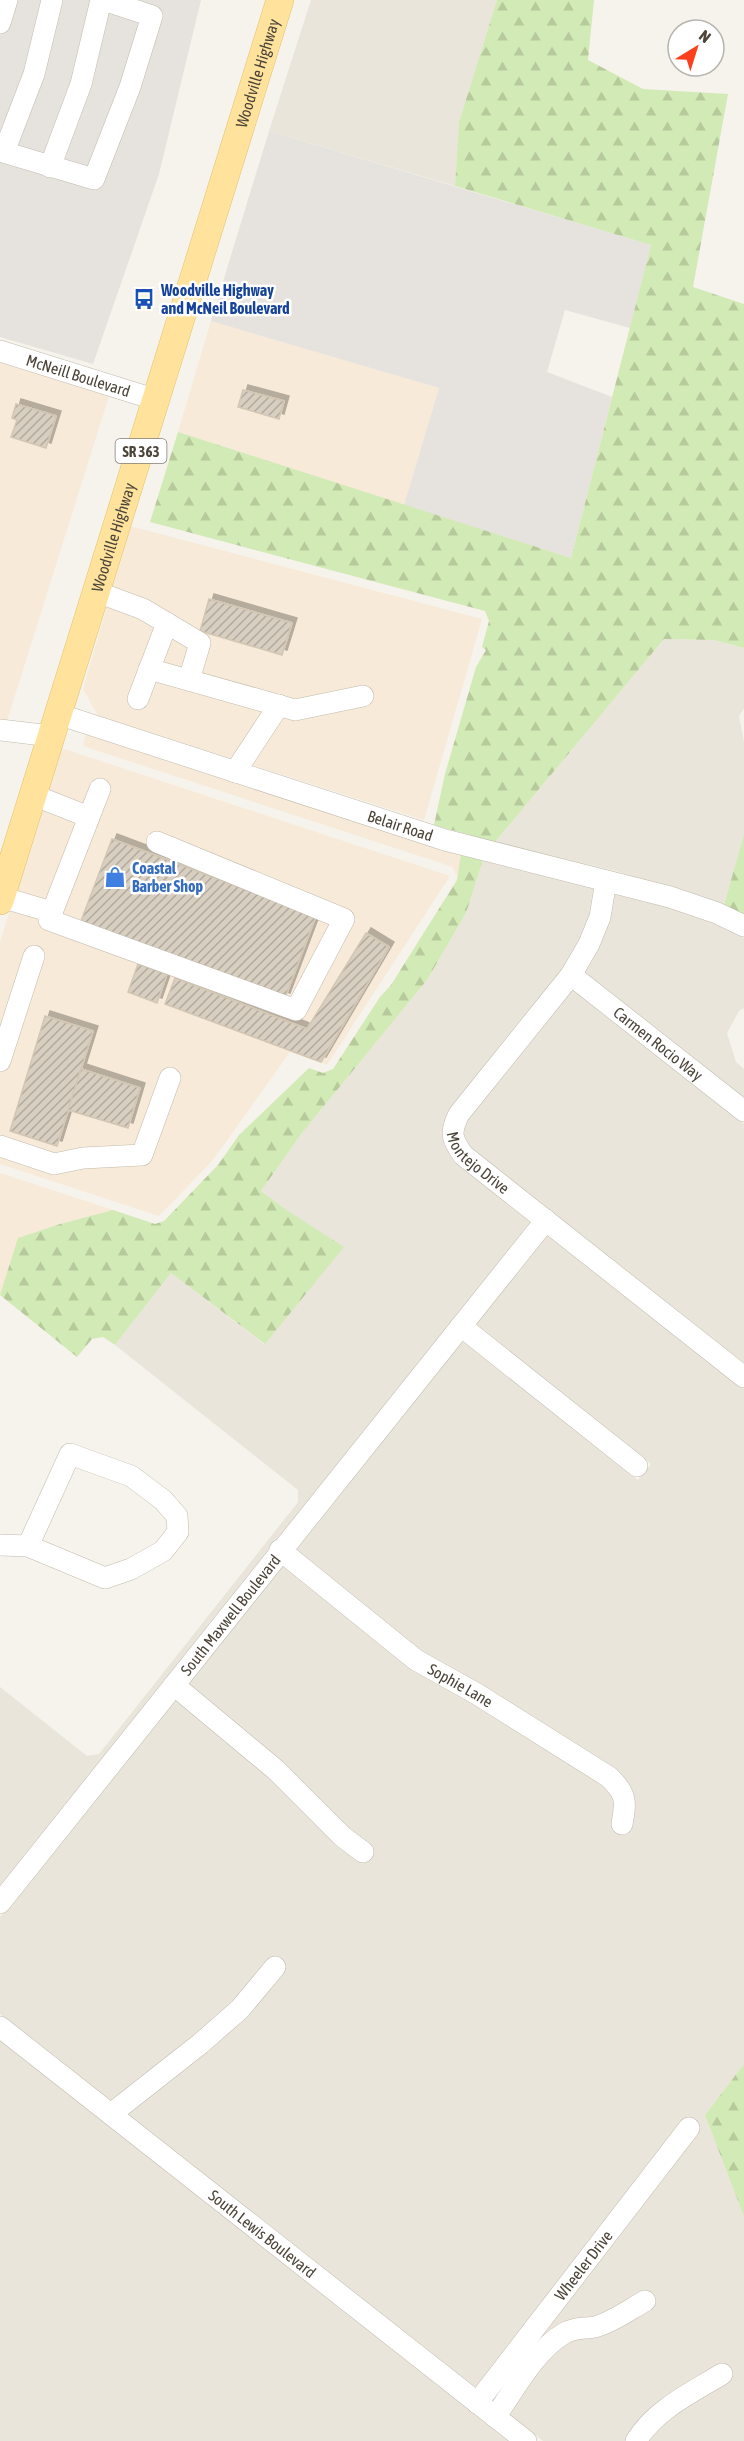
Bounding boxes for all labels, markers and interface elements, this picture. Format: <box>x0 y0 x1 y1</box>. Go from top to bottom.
street label: Woodville Highway <box>232 16 284 130</box>
north arrow <box>666 18 726 78</box>
text: N <box>696 26 715 46</box>
place label: Woodville Highway and McNeil Boulevard <box>160 281 290 317</box>
bus stop icon: Woodville Highway and McNeil Boulevard <box>132 287 156 311</box>
street label: McNeill Boulevard <box>24 351 133 400</box>
road number: SR 363 <box>116 439 166 463</box>
street label: Woodville Highway <box>88 480 140 594</box>
street label: Belair Road <box>365 806 435 845</box>
place label: Coastal Barber Shop <box>132 859 204 895</box>
shop icon: Coastal Barber Shop <box>103 865 127 889</box>
street label: Carmen Rocio Way <box>610 1003 707 1085</box>
street label: Montejo Drive <box>444 1130 513 1197</box>
street label: South Maxwell Boulevard <box>177 1551 284 1679</box>
street label: Sophie Lane <box>425 1660 496 1711</box>
street label: South Lewis Boulevard <box>205 2186 320 2281</box>
street label: Wheeler Drive <box>551 2227 616 2304</box>

